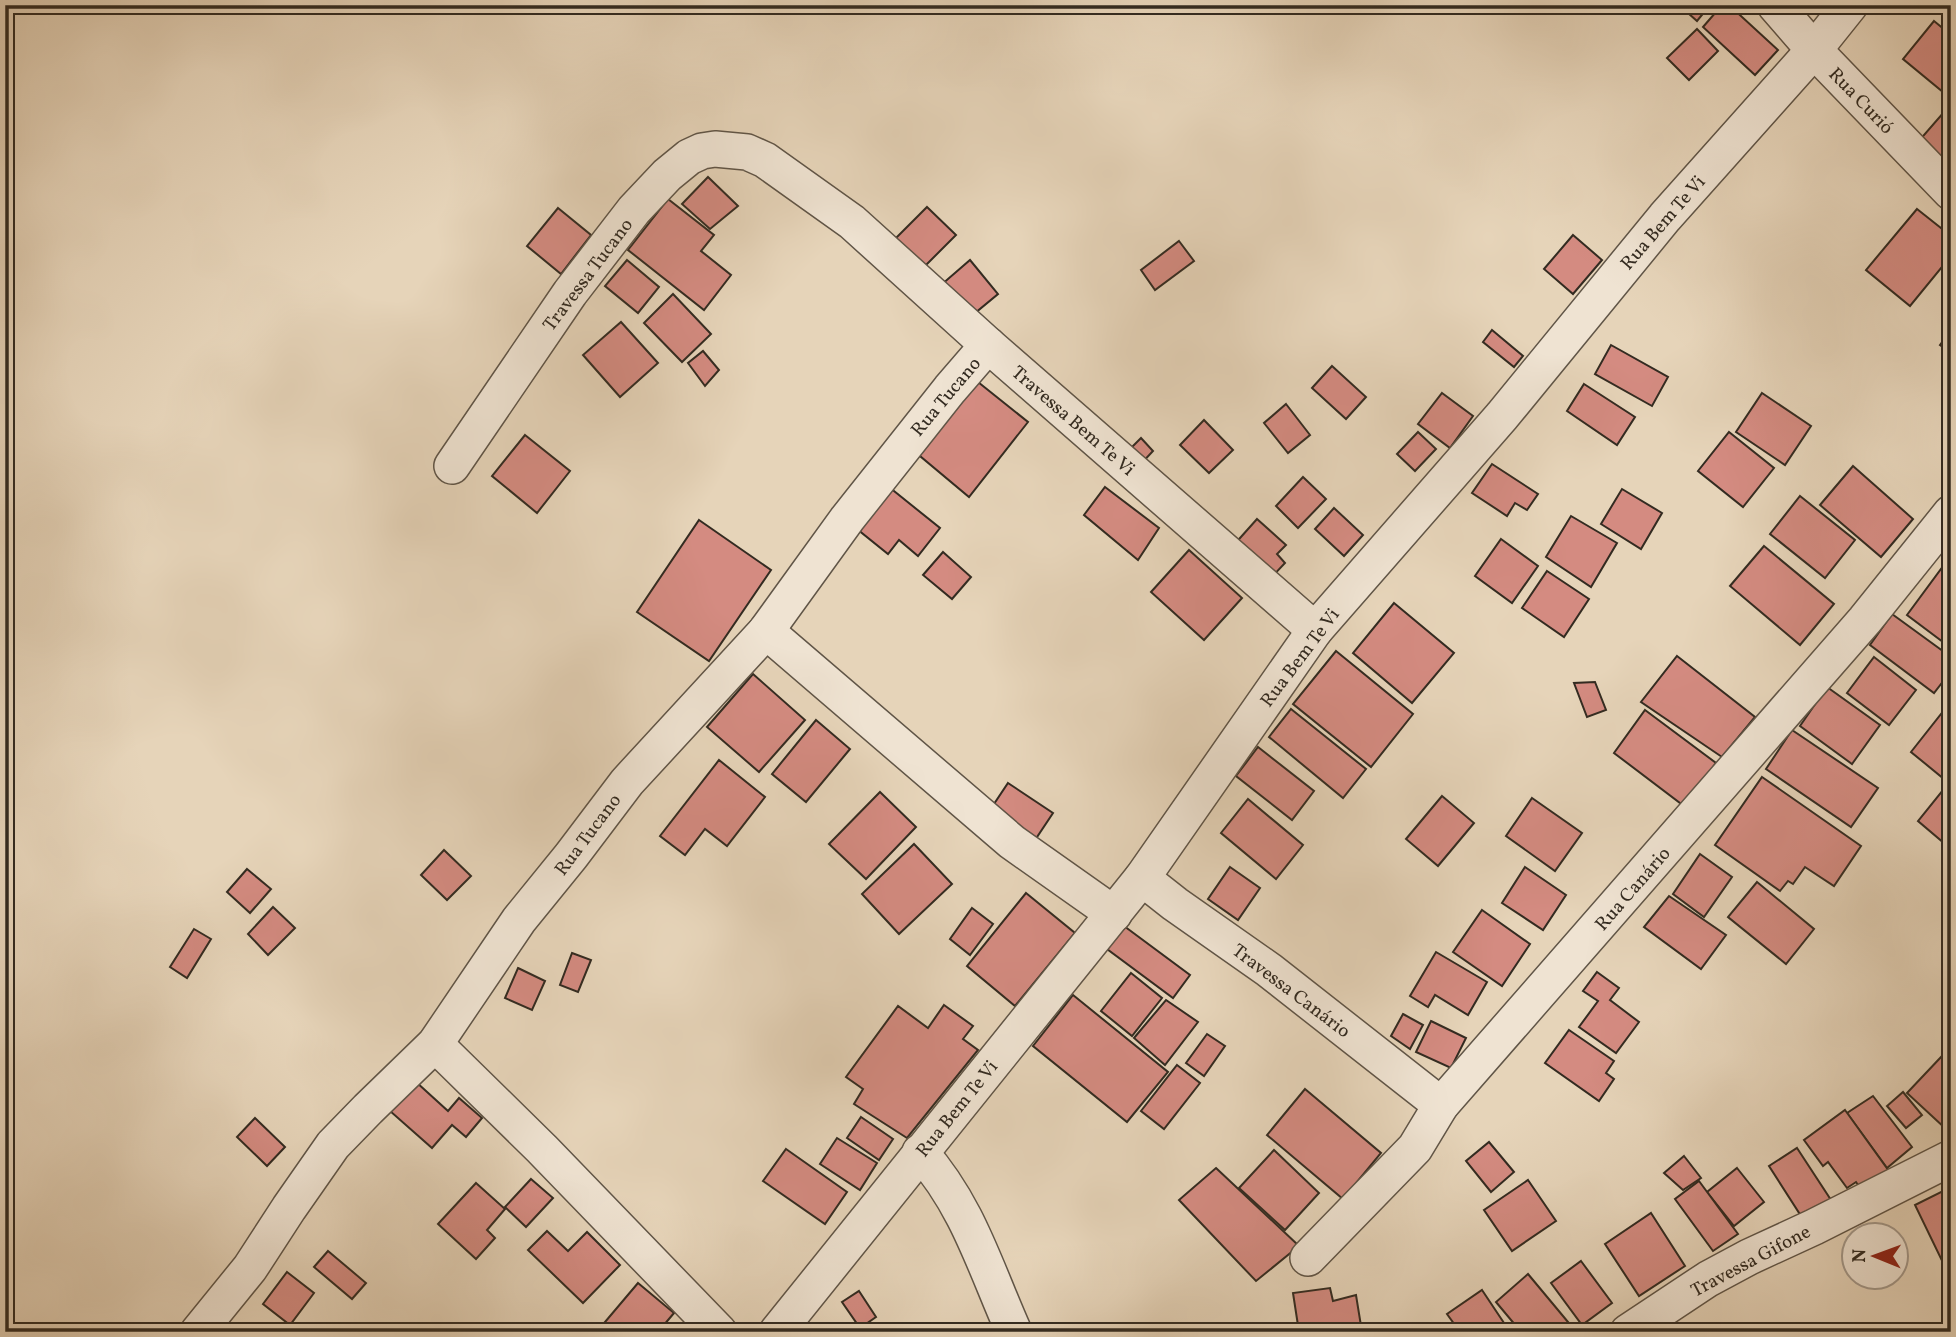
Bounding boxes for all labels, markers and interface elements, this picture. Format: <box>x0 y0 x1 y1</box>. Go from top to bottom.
street label: Rua Curió <box>1822 62 1899 141</box>
street label: Rua Bem Te Vi <box>1615 170 1712 276</box>
street label: Travessa Tucano <box>537 213 640 337</box>
street label: Rua Tucano <box>905 352 988 443</box>
street label: Travessa Bem Te Vi <box>1005 360 1140 483</box>
street label: Rua Bem Te Vi <box>1255 603 1347 713</box>
street label: Rua Tucano <box>549 789 628 882</box>
street label: Rua Canário <box>1590 842 1677 937</box>
street label: Travessa Canário <box>1226 938 1355 1045</box>
street label: Rua Bem Te Vi <box>910 1055 1005 1163</box>
street label: Travessa Gifone <box>1686 1219 1815 1304</box>
north arrow <box>1840 1222 1910 1292</box>
text: N <box>1847 1248 1873 1263</box>

